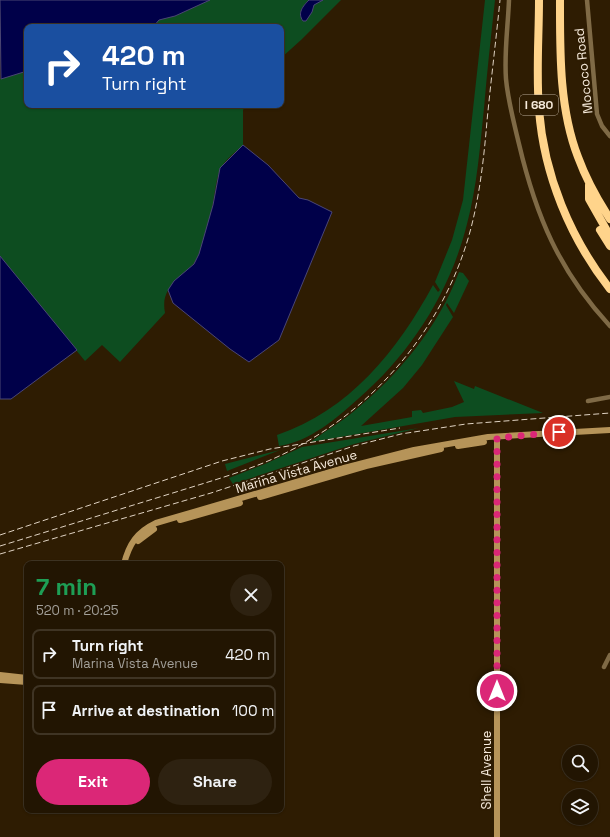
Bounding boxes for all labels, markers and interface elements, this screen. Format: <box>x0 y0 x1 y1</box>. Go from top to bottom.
street label: Mococo Road <box>571 27 596 115</box>
text: 420 m <box>102 37 186 73</box>
icon: right <box>36 40 88 92</box>
text: Turn right <box>102 72 186 95</box>
road number: I 680 <box>520 95 558 115</box>
pin <box>542 415 576 449</box>
icon: arrive <box>548 421 570 443</box>
street label: Marina Vista Avenue <box>233 446 359 497</box>
text: 7 min <box>36 571 97 602</box>
button: close <box>230 574 272 616</box>
text: 520 m · 20:25 <box>36 602 119 619</box>
text: Turn right <box>72 636 143 655</box>
icon: right <box>38 643 60 665</box>
text: 420 m <box>225 645 270 664</box>
text: Marina Vista Avenue <box>72 655 198 672</box>
position arrow <box>476 670 518 712</box>
icon: arrive <box>38 699 60 721</box>
text: Arrive at destination <box>72 701 220 720</box>
text: 100 m <box>232 701 274 720</box>
street label: Shell Avenue <box>478 730 495 810</box>
map controls <box>562 745 598 825</box>
button: search <box>562 745 598 781</box>
button: Exit <box>36 759 150 805</box>
button: Share <box>158 759 272 805</box>
button: layers <box>562 789 598 825</box>

